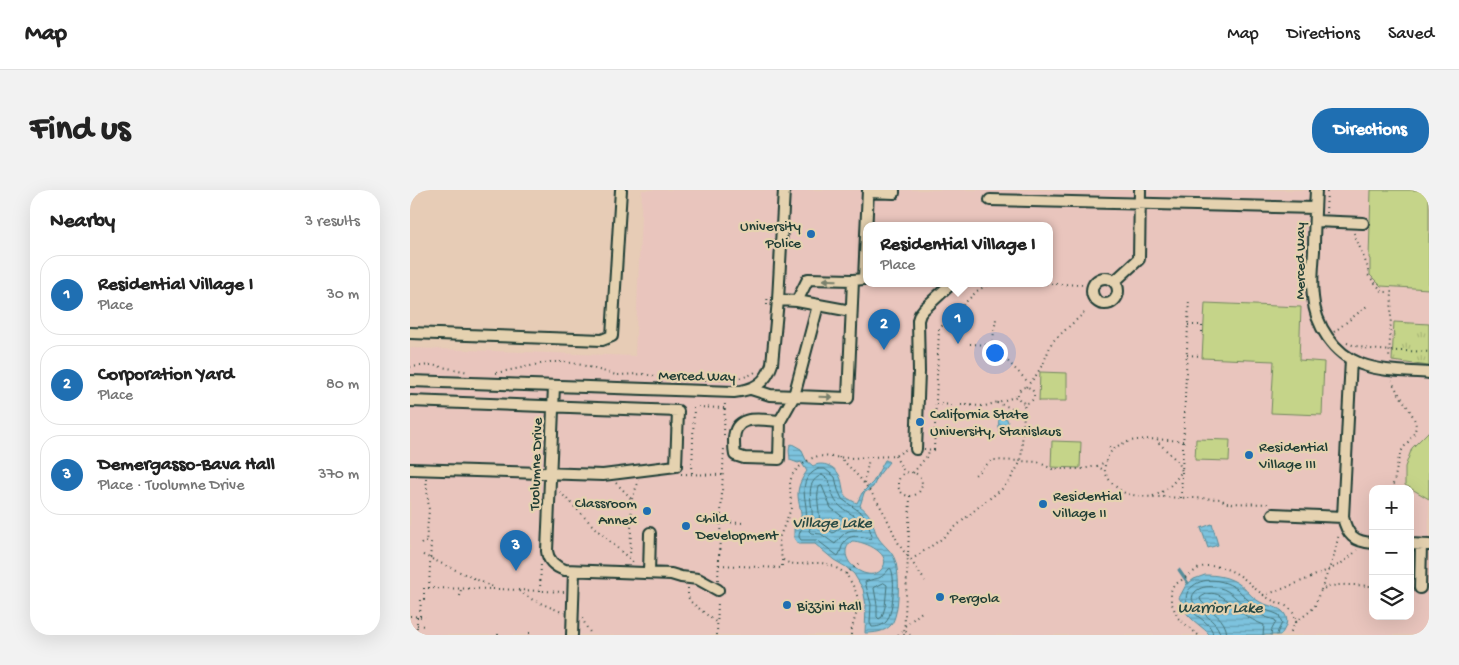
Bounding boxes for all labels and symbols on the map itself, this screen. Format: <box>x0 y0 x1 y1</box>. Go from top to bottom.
place label: University Police <box>740 218 802 253</box>
street label: Merced Way <box>1292 222 1310 300</box>
marker: University Police <box>805 228 817 240</box>
one-way arrow <box>822 276 838 284</box>
pin: 1 <box>942 303 974 344</box>
pin: 2 <box>868 309 900 350</box>
your location <box>982 340 1008 366</box>
street label: Merced Way <box>658 367 736 387</box>
one-way arrow <box>818 393 834 401</box>
place label: California State University, Stanislaus <box>930 406 1061 441</box>
marker: California State University, Stanislaus <box>914 416 926 428</box>
street label: Tuolumne Drive <box>526 417 548 512</box>
place label: Residential Village III <box>1258 439 1328 474</box>
marker: Residential Village III <box>1243 449 1255 461</box>
place label: Residential Village II <box>1052 488 1122 523</box>
place label: Classroom Annex <box>575 495 637 530</box>
marker: Residential Village II <box>1037 498 1049 510</box>
marker: Classroom Annex <box>641 505 653 517</box>
place label: Child Development <box>695 510 780 545</box>
water label: Village Lake <box>792 515 873 534</box>
marker: Child Development <box>680 520 692 532</box>
pin: 3 <box>500 530 532 571</box>
place label: Pergola <box>949 590 1000 608</box>
marker: Pergola <box>934 591 946 603</box>
place label: Bizzini Hall <box>796 598 862 616</box>
marker: Bizzini Hall <box>781 599 793 611</box>
water label: Warrior Lake <box>1177 600 1263 619</box>

